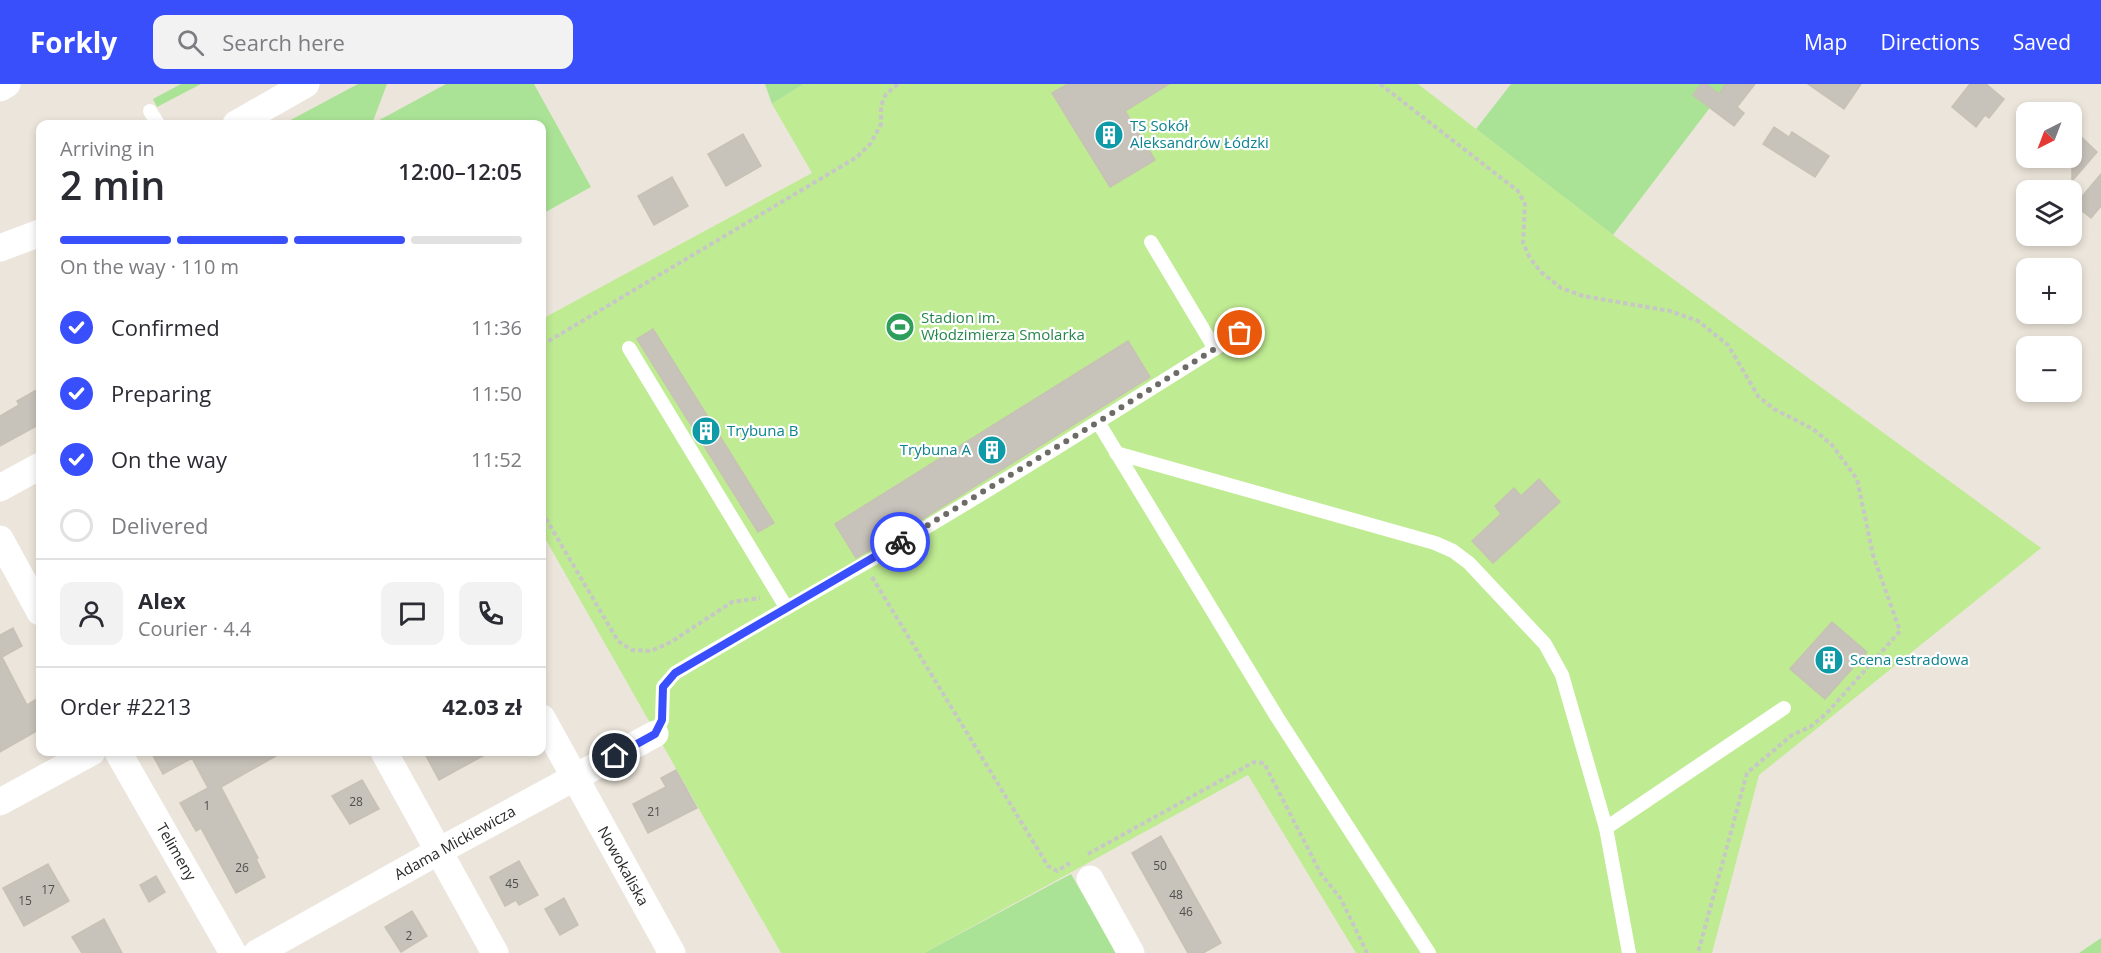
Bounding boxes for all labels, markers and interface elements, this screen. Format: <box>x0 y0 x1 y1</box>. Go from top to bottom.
search box <box>153 15 573 69</box>
text: Forkly <box>30 23 117 61</box>
icon: search <box>174 26 207 59</box>
text: Search here <box>222 27 345 57</box>
text: Map <box>1804 28 1847 56</box>
text: Directions <box>1880 28 1980 56</box>
text: Saved <box>2013 28 2071 56</box>
north arrow <box>2016 102 2082 168</box>
map controls <box>2016 102 2082 402</box>
place label: TS Sokół Aleksandrów Łódzki <box>1130 115 1269 152</box>
building icon: TS Sokół Aleksandrów Łódzki <box>1093 119 1125 151</box>
text: Arriving in <box>60 135 155 162</box>
text: 12:00–12:05 <box>398 156 522 186</box>
text: 2 min <box>60 158 165 211</box>
button: layers <box>2016 180 2082 246</box>
text: On the way · 110 m <box>60 253 239 280</box>
button: + <box>2016 258 2082 324</box>
place label: Stadion im. Włodzimierza Smolarka <box>921 307 1085 344</box>
pin <box>1214 307 1265 358</box>
icon: check <box>60 311 93 344</box>
sports icon: Stadion im. Włodzimierza Smolarka <box>884 311 916 343</box>
text: Confirmed <box>111 312 220 342</box>
text: 11:36 <box>471 314 522 341</box>
icon: bag <box>1223 316 1256 349</box>
button: − <box>2016 336 2082 402</box>
icon: check <box>60 377 93 410</box>
text: Preparing <box>111 378 211 408</box>
text: 11:50 <box>471 380 522 407</box>
building icon: Trybuna B <box>690 415 722 447</box>
place label: Trybuna B <box>727 420 798 440</box>
building icon: Trybuna A <box>976 434 1008 466</box>
place label: Trybuna A <box>900 439 972 459</box>
icon: check <box>60 443 93 476</box>
text: On the way <box>111 444 227 474</box>
text: 11:52 <box>471 446 522 473</box>
text: Delivered <box>111 510 209 540</box>
courier <box>870 512 930 572</box>
icon: bike <box>884 526 917 559</box>
button: person <box>60 582 123 645</box>
button: chat <box>381 582 444 645</box>
button: phone <box>459 582 522 645</box>
text: Alex <box>138 585 186 615</box>
text: Courier · 4.4 <box>138 615 251 642</box>
building icon: Scena estradowa <box>1813 644 1845 676</box>
place label: Scena estradowa <box>1850 649 1969 669</box>
text: Order #2213 <box>60 691 191 721</box>
text: 42.03 zł <box>442 691 522 721</box>
pin <box>589 730 640 781</box>
icon: home <box>598 739 631 772</box>
house number: 28 <box>349 793 363 810</box>
house number: 1 <box>204 797 210 814</box>
street label: Adama Mickiewicza <box>390 800 519 884</box>
house number: 21 <box>647 803 661 820</box>
street label: Telimeny <box>152 819 202 884</box>
street label: Nowokaliska <box>594 822 654 909</box>
house number: 50 <box>1153 857 1167 874</box>
house number: 26 <box>235 859 249 876</box>
house number: 45 <box>505 875 519 892</box>
house number: 17 <box>41 881 55 898</box>
house number: 48 <box>1169 886 1183 903</box>
house number: 15 <box>18 892 32 909</box>
house number: 46 <box>1179 903 1193 920</box>
house number: 2 <box>406 927 413 944</box>

